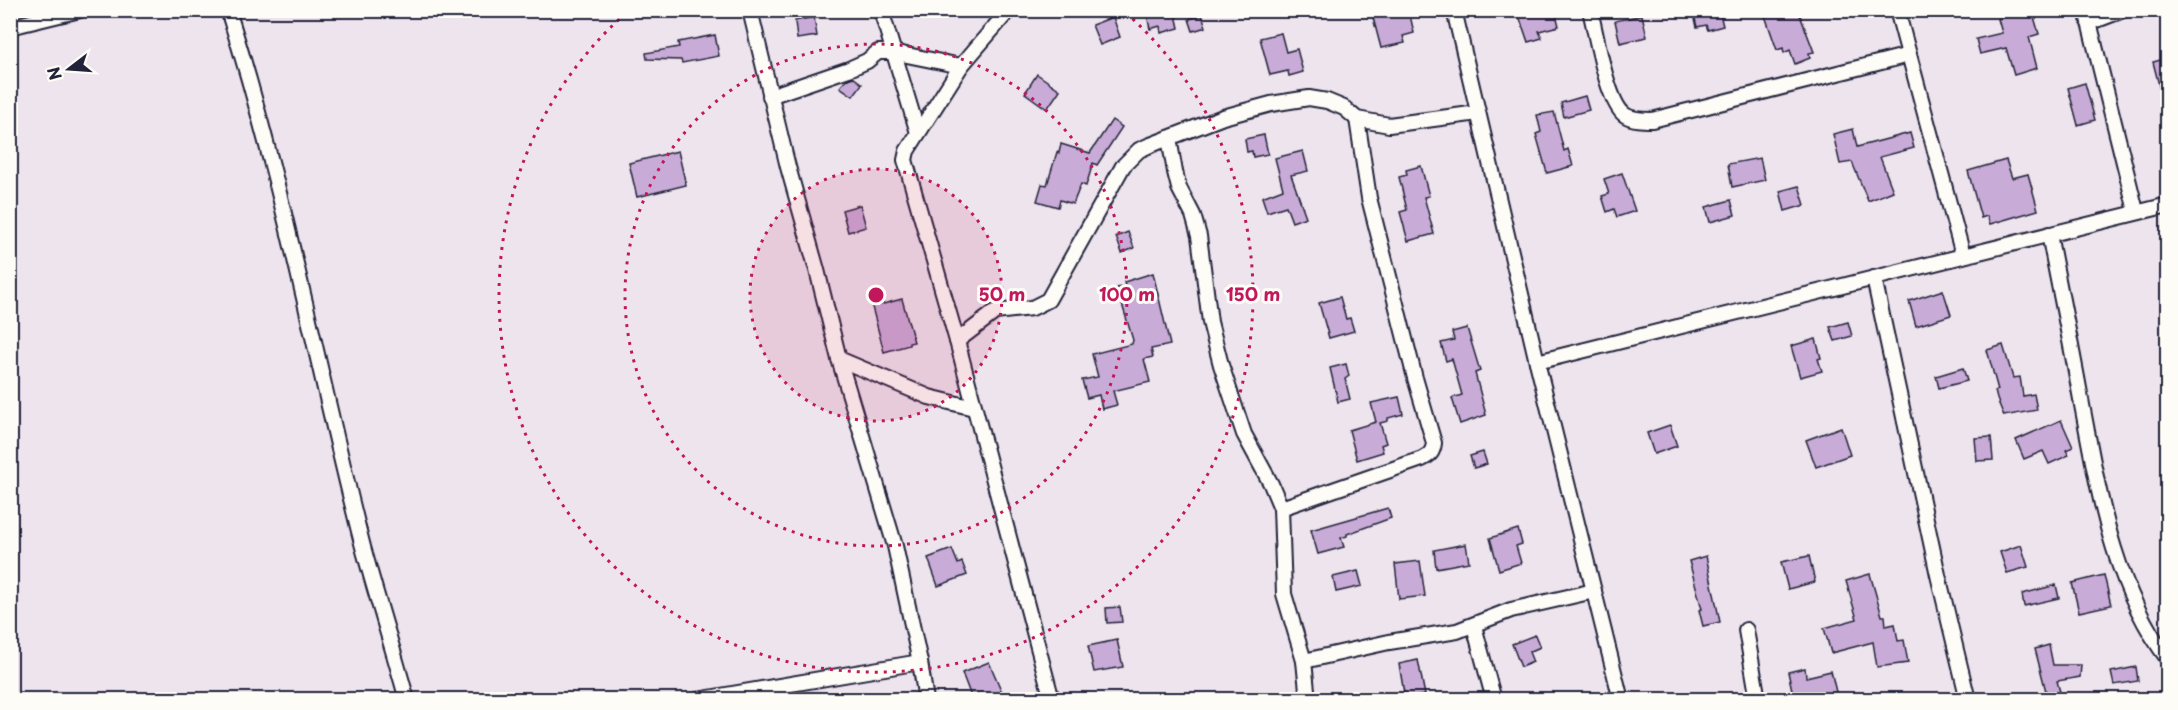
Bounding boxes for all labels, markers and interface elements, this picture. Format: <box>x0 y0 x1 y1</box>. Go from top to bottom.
north arrow <box>39 39 99 99</box>
text: N <box>40 64 67 83</box>
text: 50 m <box>979 280 1025 307</box>
text: 100 m <box>1099 280 1155 307</box>
text: 150 m <box>1226 280 1280 307</box>
centre of rings <box>866 285 886 305</box>

